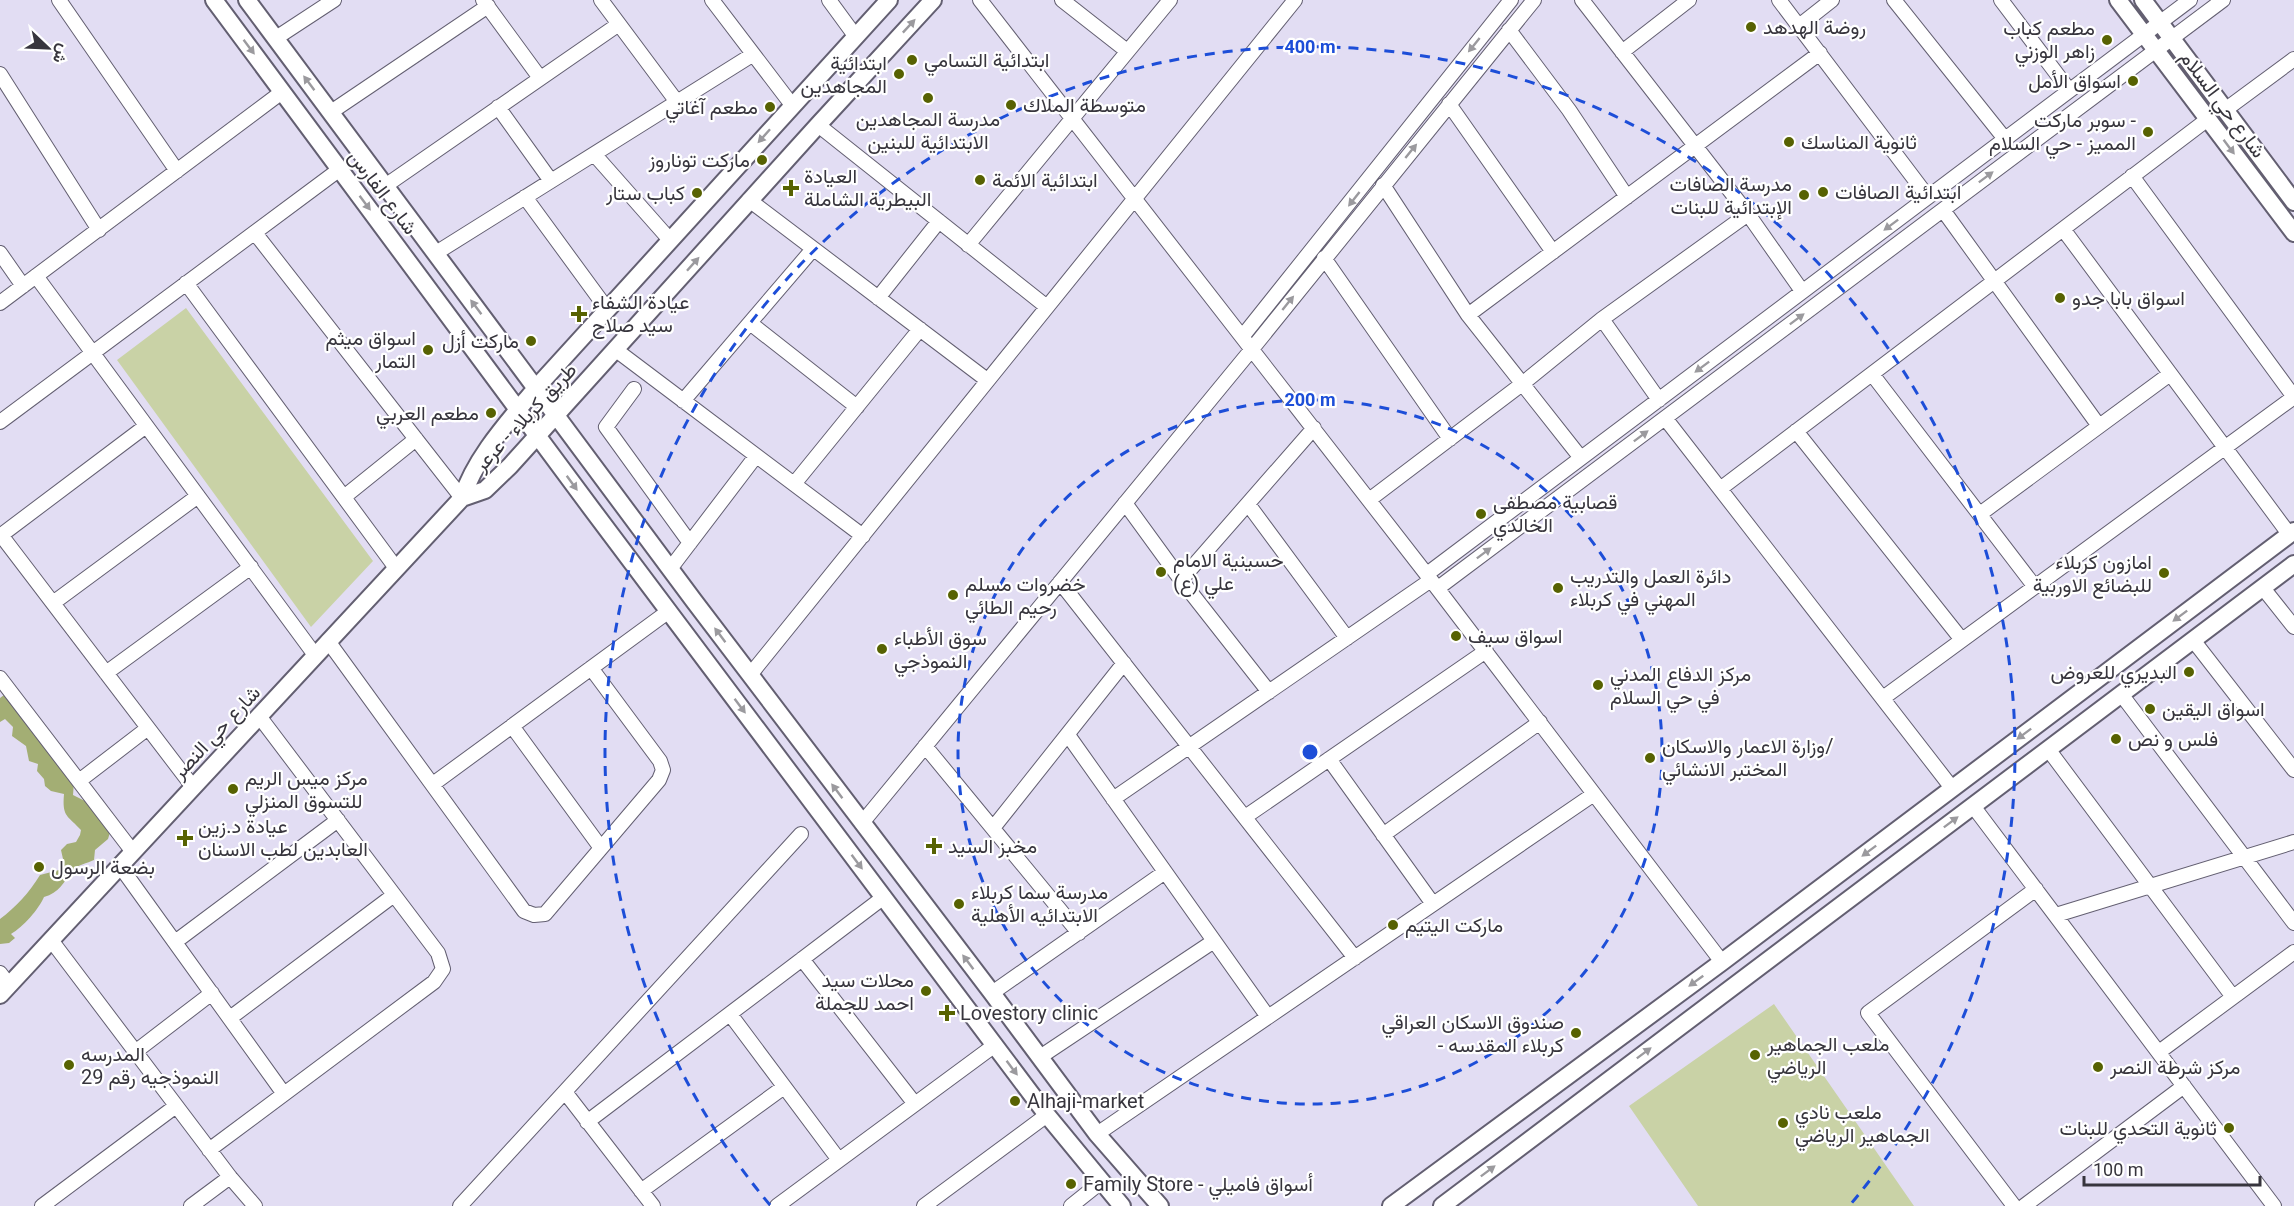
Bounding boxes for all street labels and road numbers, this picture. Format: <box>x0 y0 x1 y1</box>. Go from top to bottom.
street label: شارع حي السلام <box>2171 46 2271 165</box>
street label: شارع الفارس <box>342 145 423 240</box>
street label: طريق كربلاء - عرعر <box>468 358 582 478</box>
street label: شارع حي النصر <box>166 680 269 788</box>

